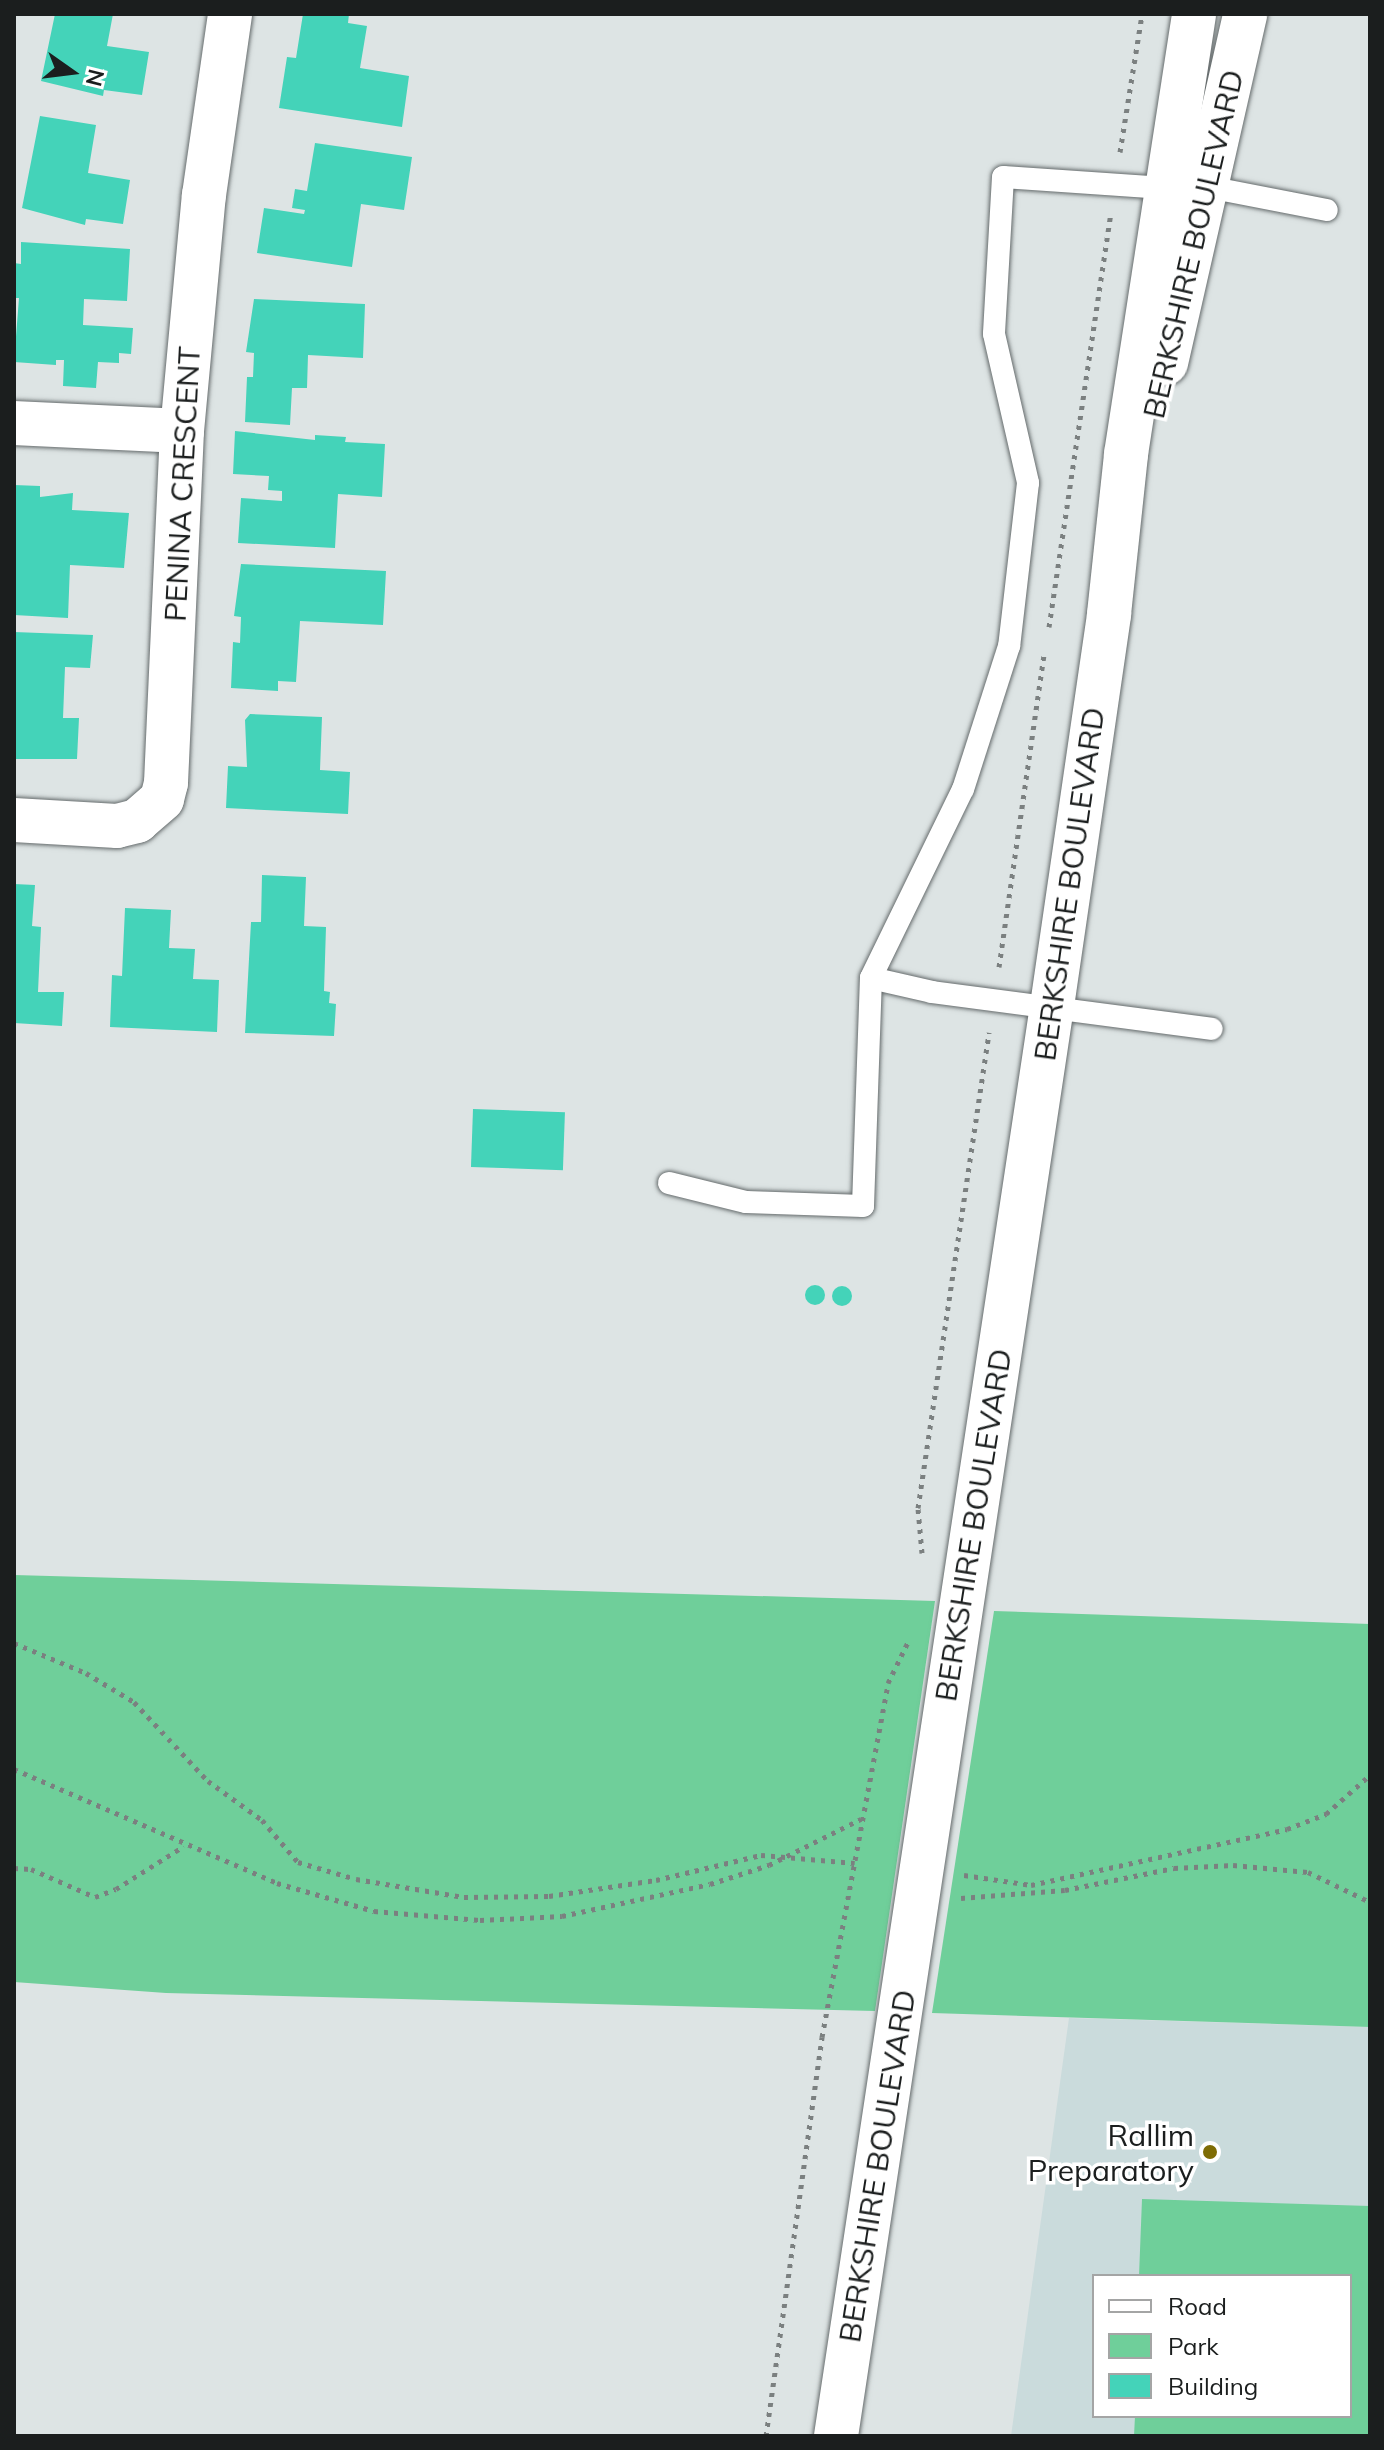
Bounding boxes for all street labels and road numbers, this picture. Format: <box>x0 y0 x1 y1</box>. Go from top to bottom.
street label: BERKSHIRE BOULEVARD <box>1135 66 1251 422</box>
street label: PENINA CRESCENT <box>157 345 207 623</box>
street label: BERKSHIRE BOULEVARD <box>1026 705 1112 1063</box>
street label: BERKSHIRE BOULEVARD <box>927 1346 1019 1704</box>
street label: BERKSHIRE BOULEVARD <box>831 1987 923 2345</box>

